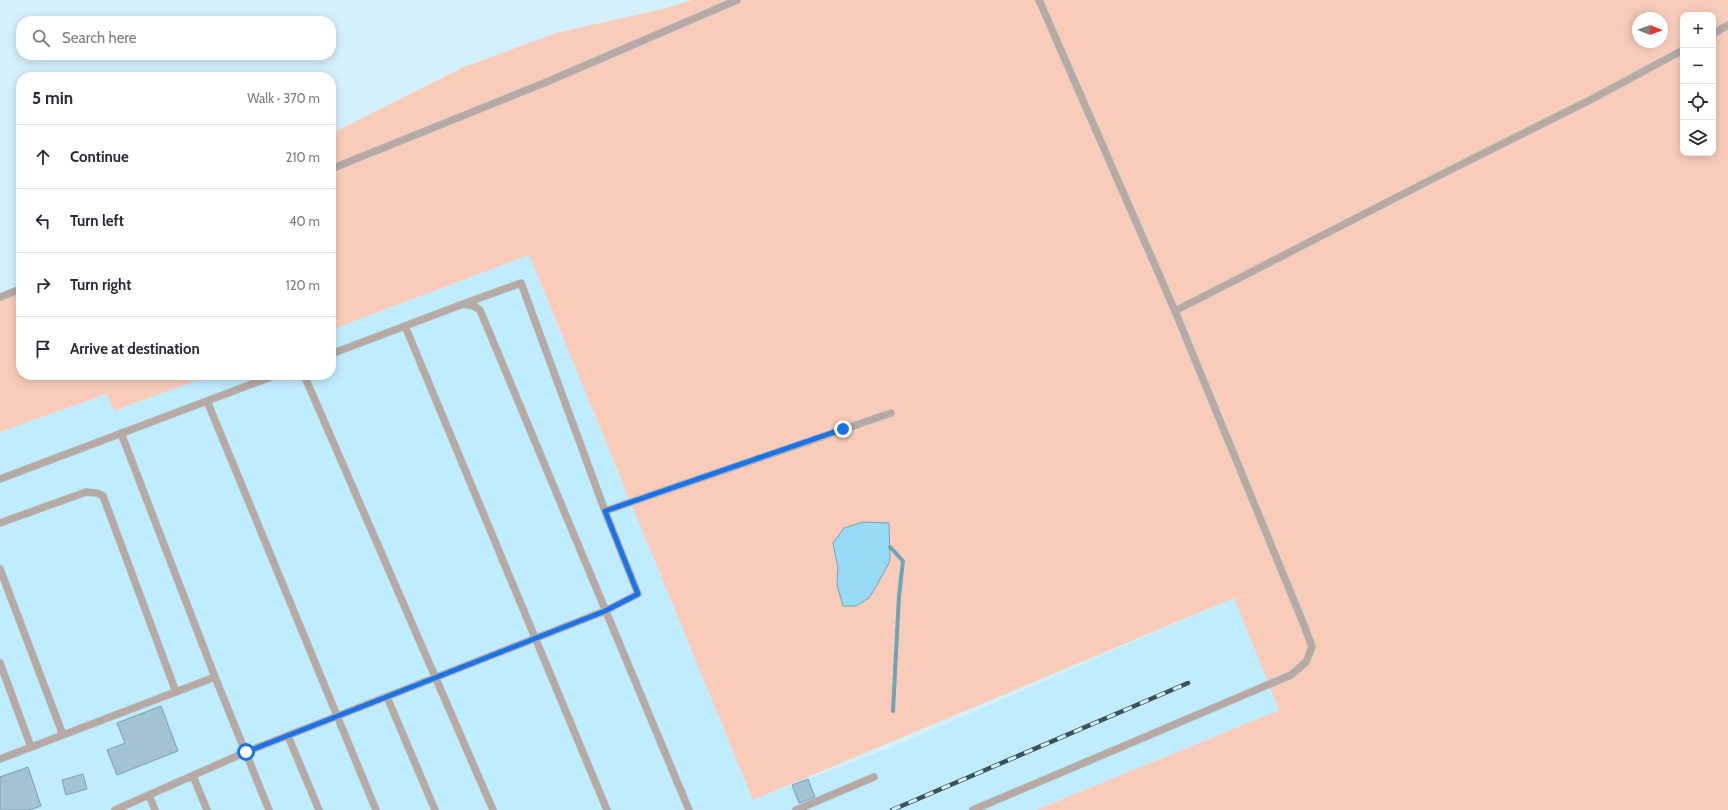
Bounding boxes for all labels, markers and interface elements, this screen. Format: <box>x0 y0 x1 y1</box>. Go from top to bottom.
north arrow <box>1632 12 1668 48</box>
map controls <box>1680 12 1716 156</box>
button: + <box>1680 12 1716 48</box>
search box <box>16 16 336 60</box>
icon: search <box>30 27 52 49</box>
text: Search here <box>62 29 137 47</box>
button: − <box>1680 48 1716 84</box>
button: locate <box>1680 84 1716 120</box>
text: 5 min <box>32 88 73 108</box>
text: Walk · 370 m <box>247 90 320 106</box>
button: layers <box>1680 120 1716 156</box>
icon: ahead <box>32 146 54 168</box>
text: Continue <box>70 148 129 166</box>
text: 210 m <box>286 149 320 165</box>
icon: left <box>32 210 54 232</box>
text: Turn left <box>70 212 124 230</box>
text: 40 m <box>289 213 320 229</box>
icon: right <box>32 274 54 296</box>
text: Turn right <box>70 276 131 294</box>
text: 120 m <box>286 277 320 293</box>
icon: arrive <box>32 338 54 360</box>
text: Arrive at destination <box>70 340 200 358</box>
route end <box>834 420 852 438</box>
route start <box>237 743 255 761</box>

